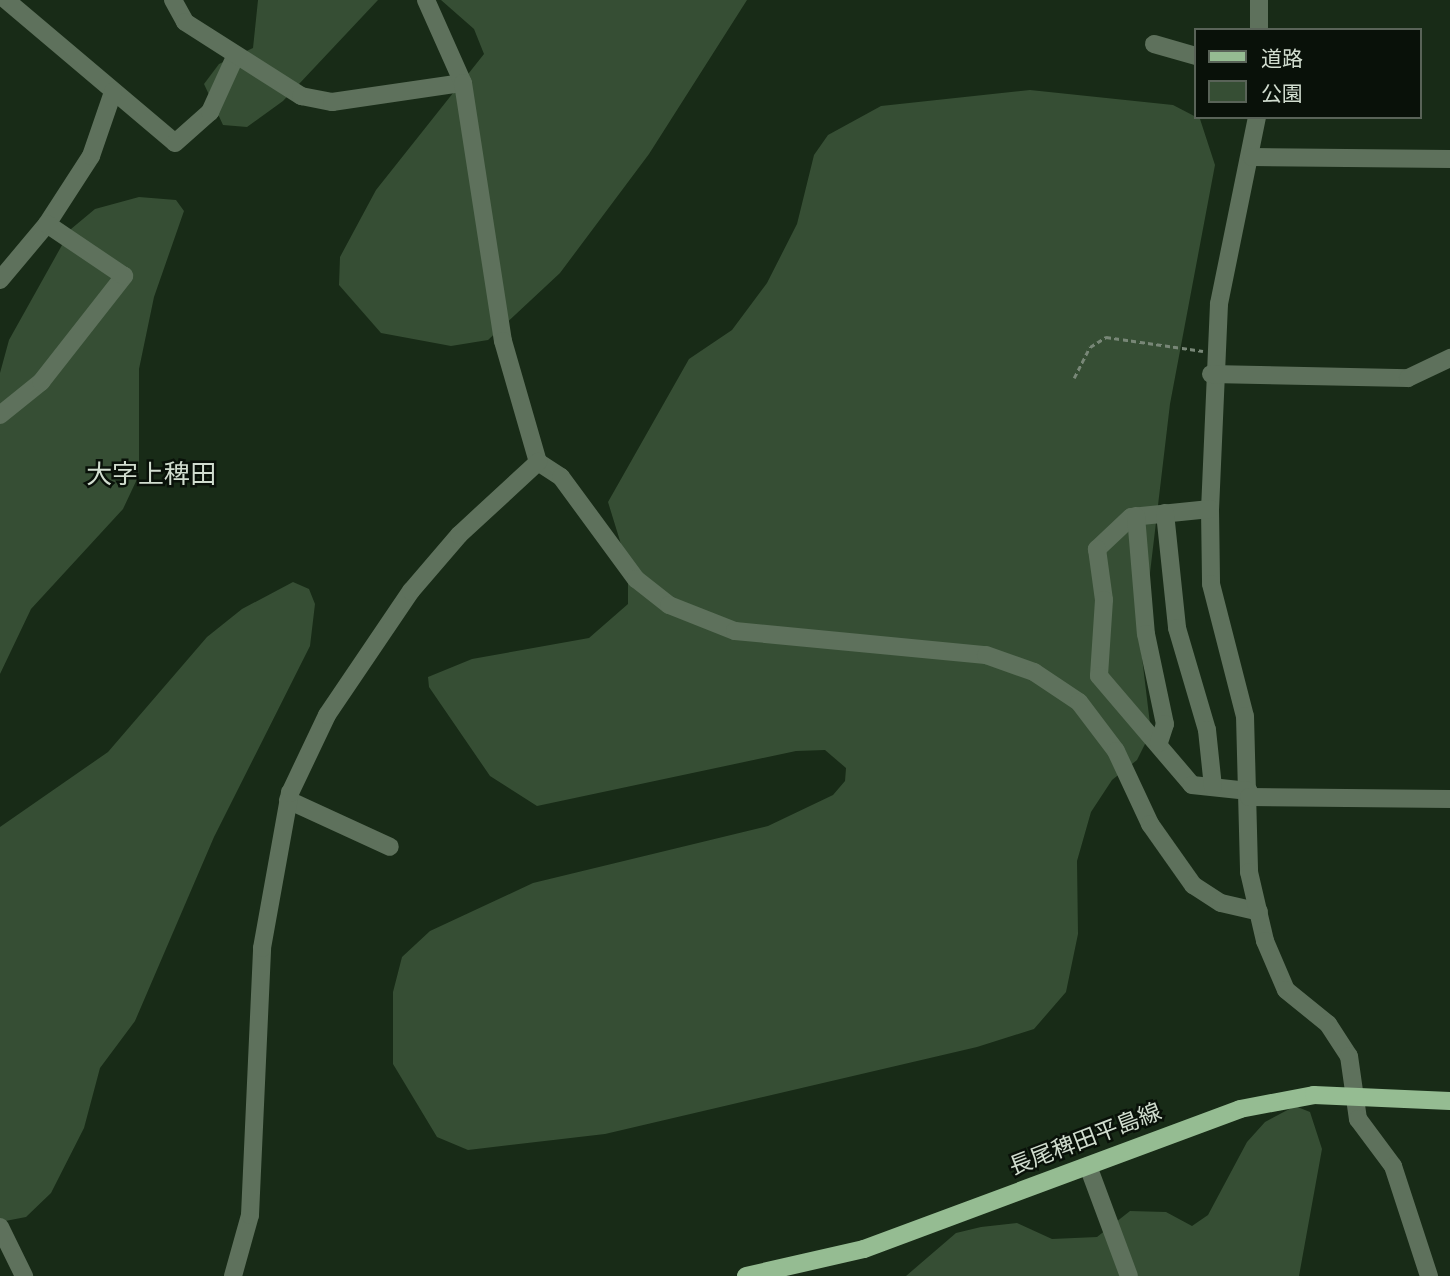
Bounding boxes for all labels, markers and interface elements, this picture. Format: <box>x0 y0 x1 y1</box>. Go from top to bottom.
legend <box>1194 28 1422 119</box>
text: 道路 <box>1261 47 1303 70</box>
text: 公園 <box>1261 82 1303 105</box>
district label: 大字上稗田 <box>86 459 216 491</box>
street label: 長尾稗田平島線 <box>1005 1097 1165 1181</box>

